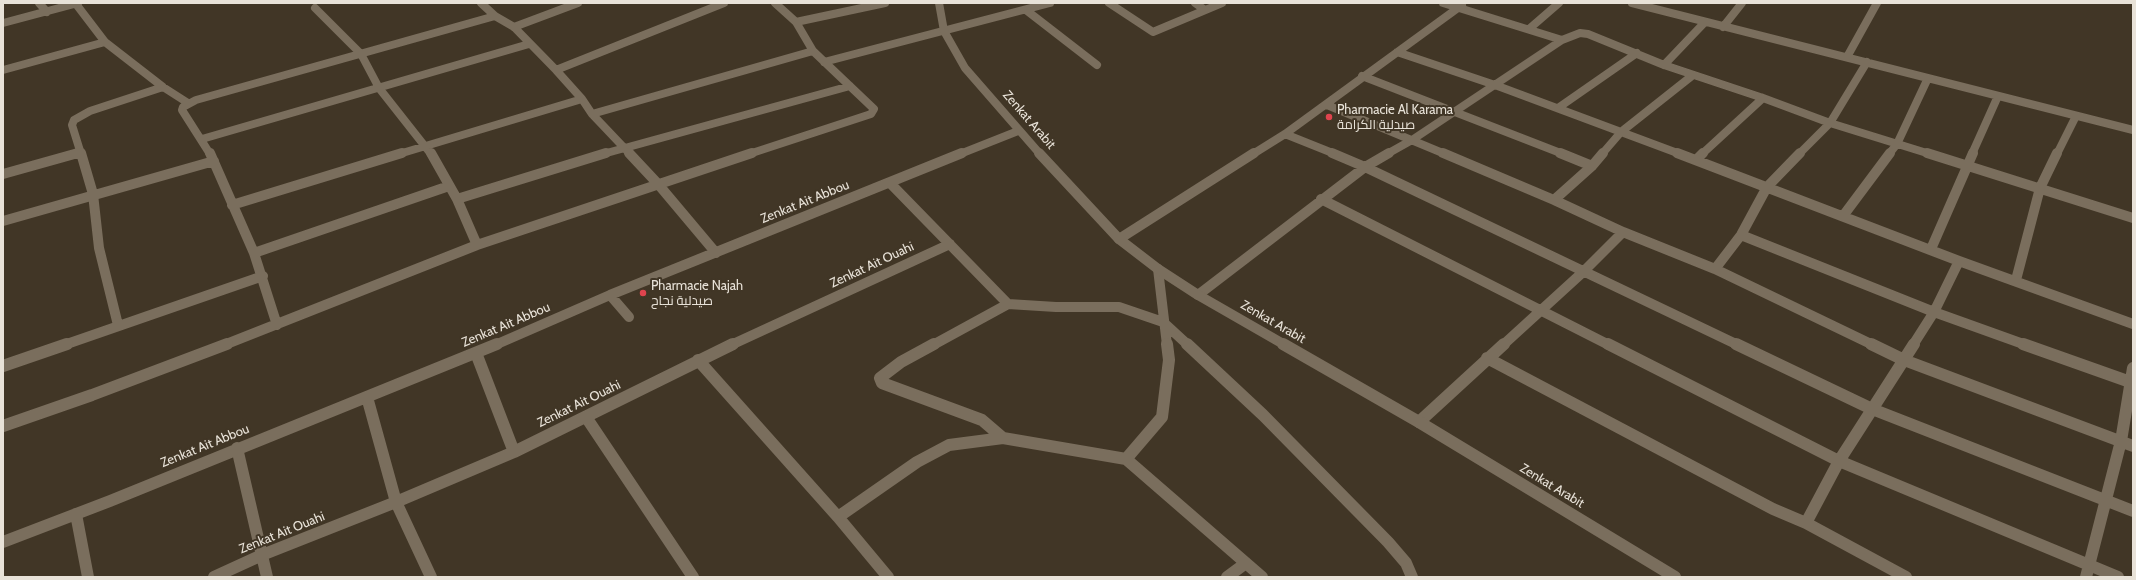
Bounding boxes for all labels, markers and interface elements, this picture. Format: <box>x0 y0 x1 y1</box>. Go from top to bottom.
street label: Zenkat Arabit <box>999 88 1059 152</box>
place label: Pharmacie Al Karama صيدلية الكرامة <box>1337 102 1453 133</box>
marker: Pharmacie Al Karama صيدلية الكرامة <box>1324 112 1334 122</box>
street label: Zenkat Ait Abbou <box>758 177 852 227</box>
street label: Zenkat Ait Ouahi <box>828 239 916 291</box>
place label: Pharmacie Najah صيدلية نجاح <box>651 278 743 309</box>
marker: Pharmacie Najah صيدلية نجاح <box>638 288 648 298</box>
street label: Zenkat Arabit <box>1238 297 1308 347</box>
street label: Zenkat Ait Abbou <box>460 299 552 351</box>
street label: Zenkat Ait Ouahi <box>535 377 623 431</box>
street label: Zenkat Ait Abbou <box>158 421 252 471</box>
street label: Zenkat Arabit <box>1517 461 1587 511</box>
street label: Zenkat Ait Ouahi <box>237 509 327 557</box>

